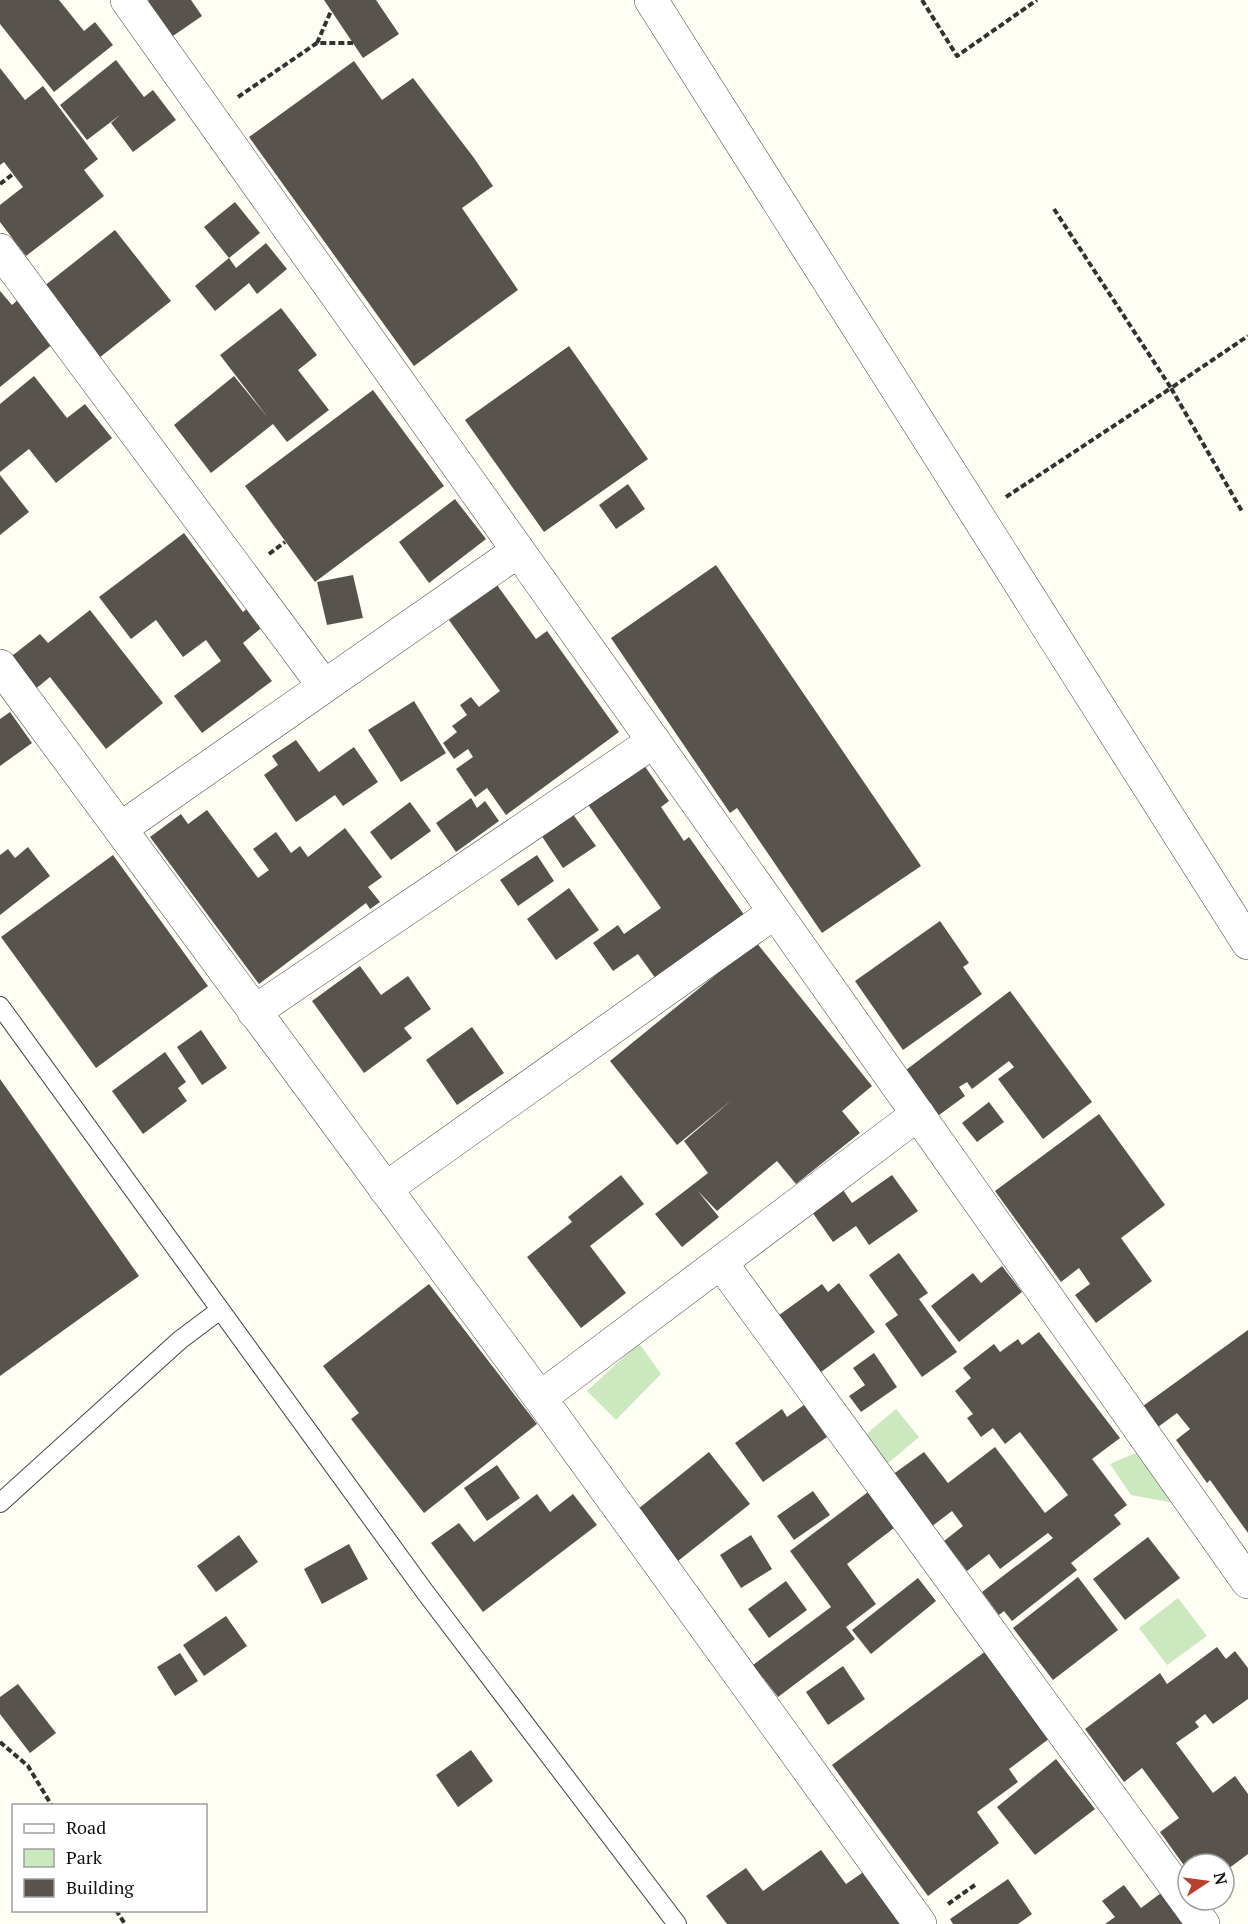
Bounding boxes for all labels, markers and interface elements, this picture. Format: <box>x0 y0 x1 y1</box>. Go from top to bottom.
legend <box>12 1804 207 1912</box>
text: Road <box>66 1815 106 1839</box>
text: Park <box>66 1845 103 1869</box>
north arrow <box>1176 1852 1236 1912</box>
text: N <box>1209 1870 1233 1887</box>
text: Building <box>66 1875 134 1899</box>

